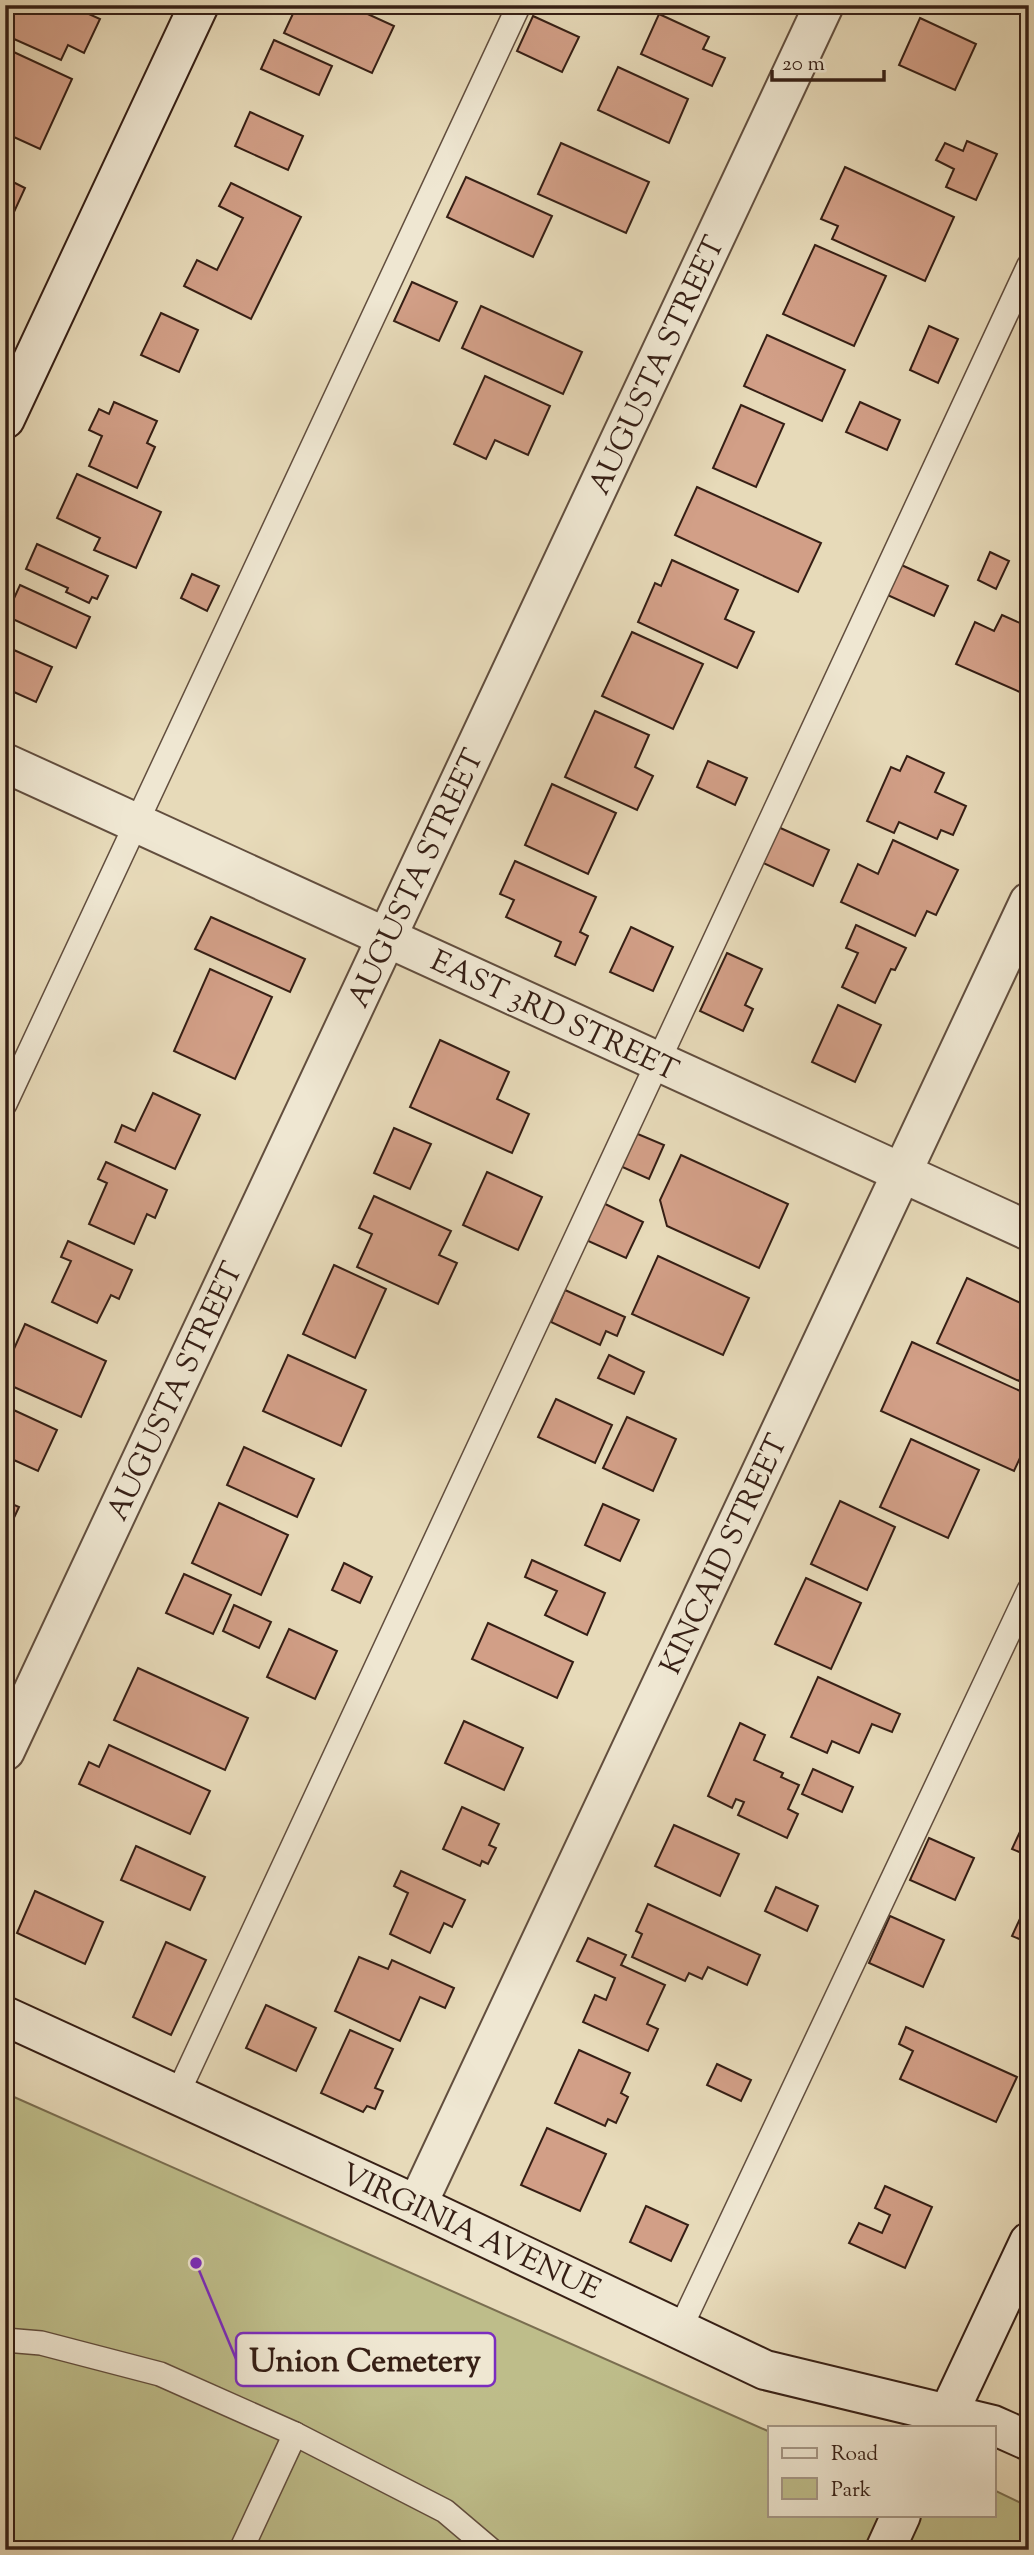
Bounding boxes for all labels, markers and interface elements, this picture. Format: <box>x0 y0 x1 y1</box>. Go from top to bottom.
scale bar <box>772 38 884 82</box>
text: 20 m <box>782 50 825 80</box>
street label: AUGUSTA STREET <box>579 230 737 502</box>
street label: AUGUSTA STREET <box>338 743 496 1015</box>
street label: EAST 3RD STREET <box>423 941 685 1094</box>
street label: AUGUSTA STREET <box>97 1256 255 1528</box>
street label: KINCAID STREET <box>651 1428 800 1682</box>
street label: VIRGINIA AVENUE <box>333 2154 607 2312</box>
callout: Union Cemetery <box>236 2333 495 2386</box>
text: Union Cemetery <box>249 2340 481 2386</box>
legend <box>768 2426 996 2516</box>
text: Road <box>831 2440 878 2470</box>
text: Park <box>831 2476 872 2506</box>

